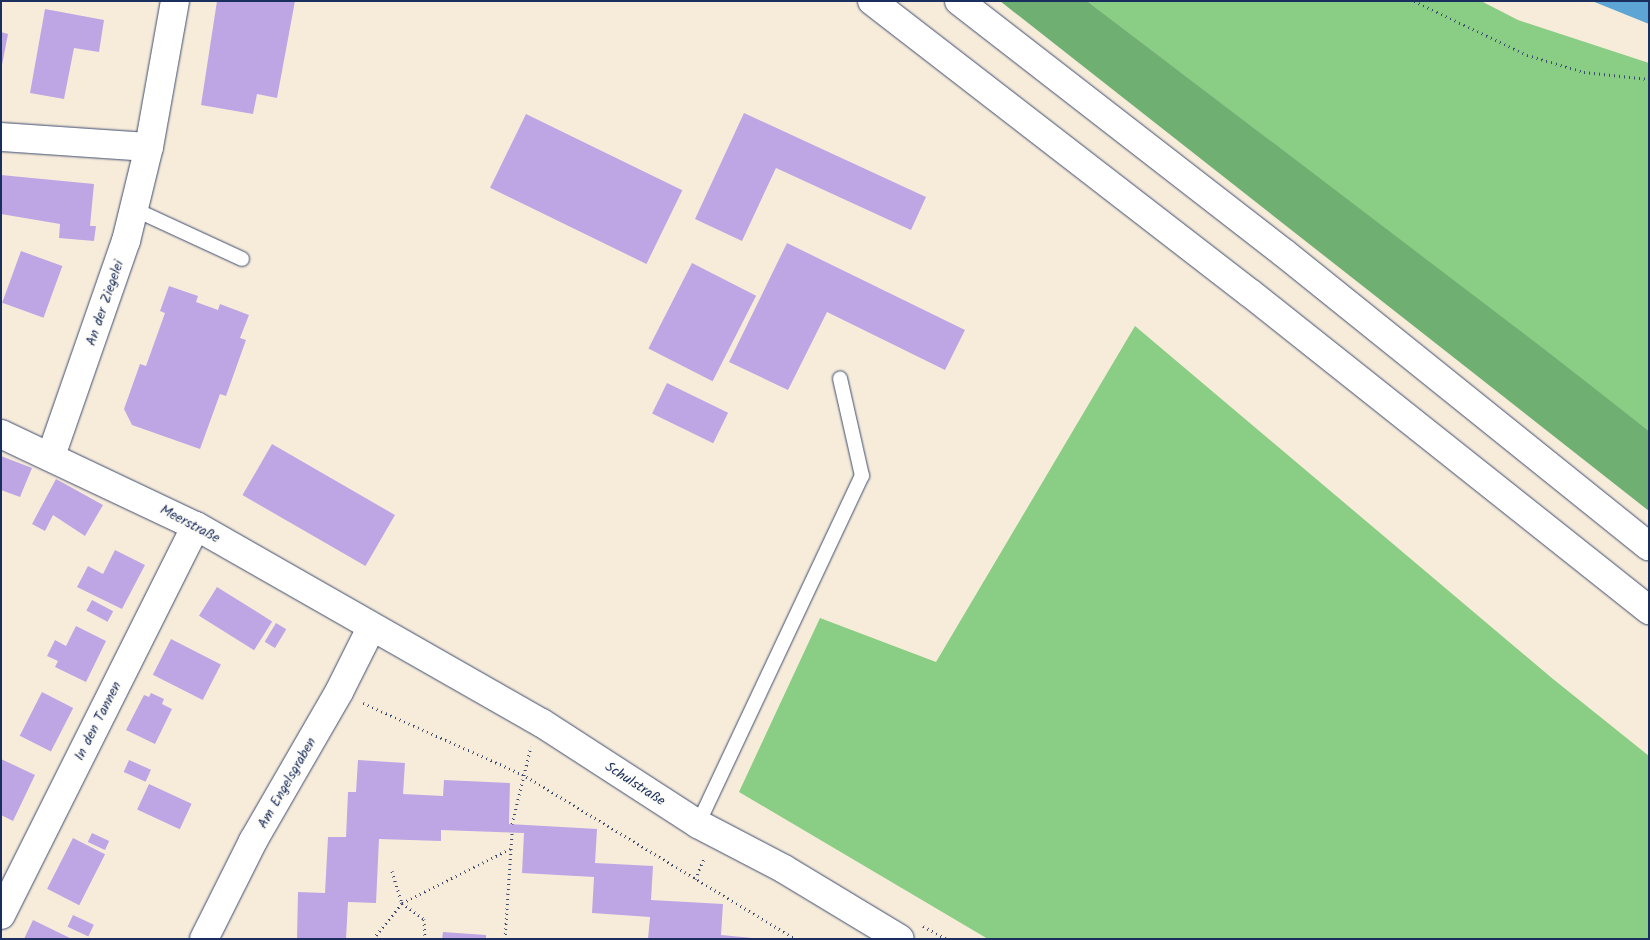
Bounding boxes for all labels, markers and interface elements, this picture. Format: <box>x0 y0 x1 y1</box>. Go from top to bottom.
street label: An der Ziegelei <box>82 258 128 348</box>
street label: Meerstraße <box>157 501 223 547</box>
street label: In den Tannen <box>71 679 125 763</box>
street label: Am Engelsgraben <box>254 735 320 831</box>
street label: Schulstraße <box>602 758 668 810</box>

